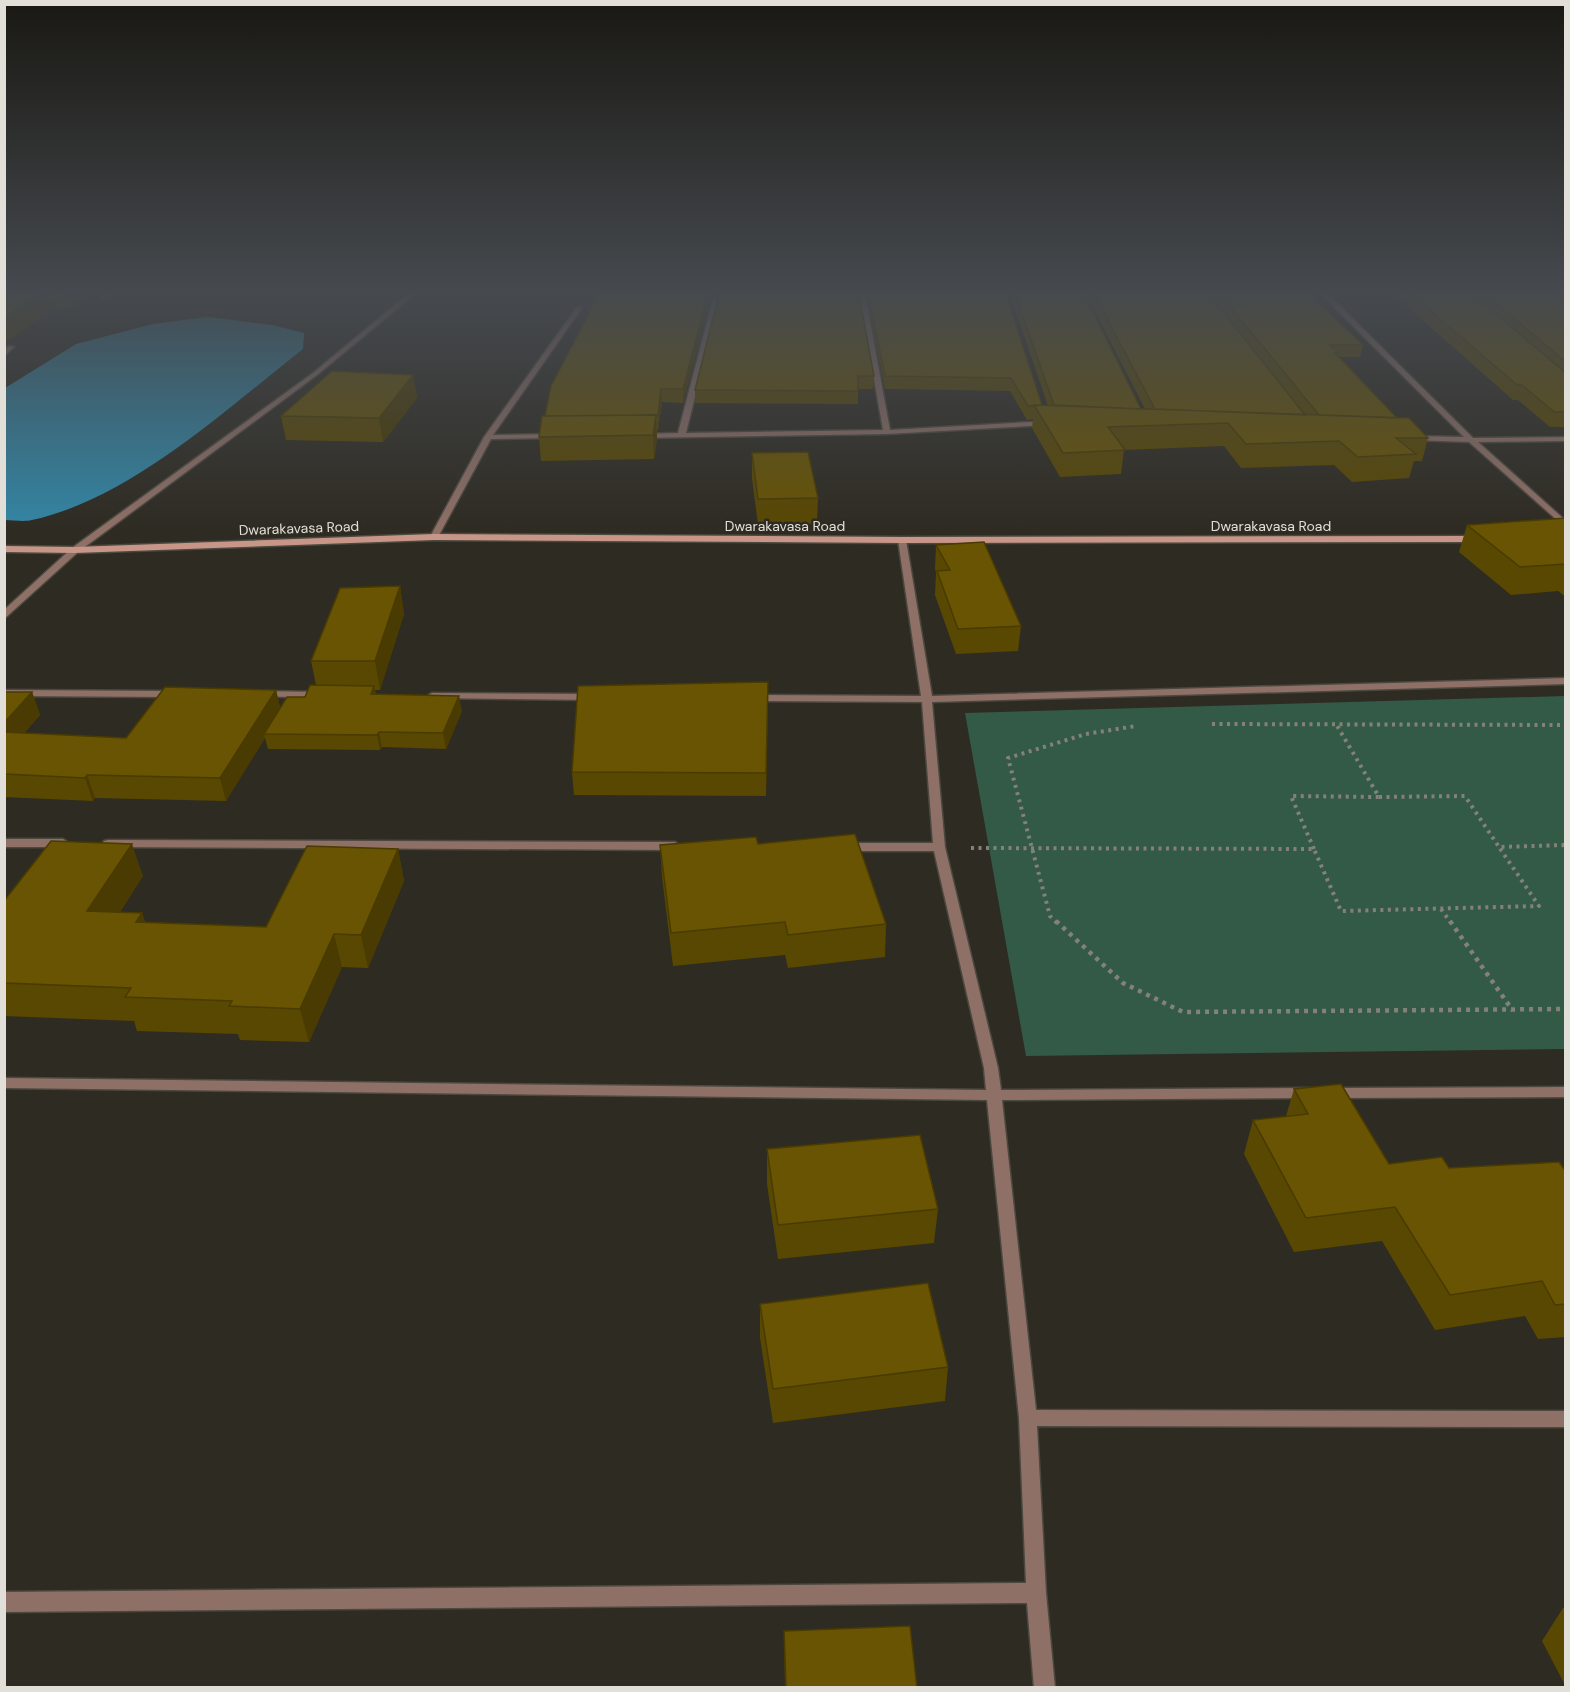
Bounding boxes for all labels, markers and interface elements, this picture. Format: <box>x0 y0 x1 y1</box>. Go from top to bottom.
street label: Dwarakavasa Road <box>239 517 359 539</box>
street label: Dwarakavasa Road <box>725 517 845 535</box>
street label: Dwarakavasa Road <box>1211 517 1331 535</box>

